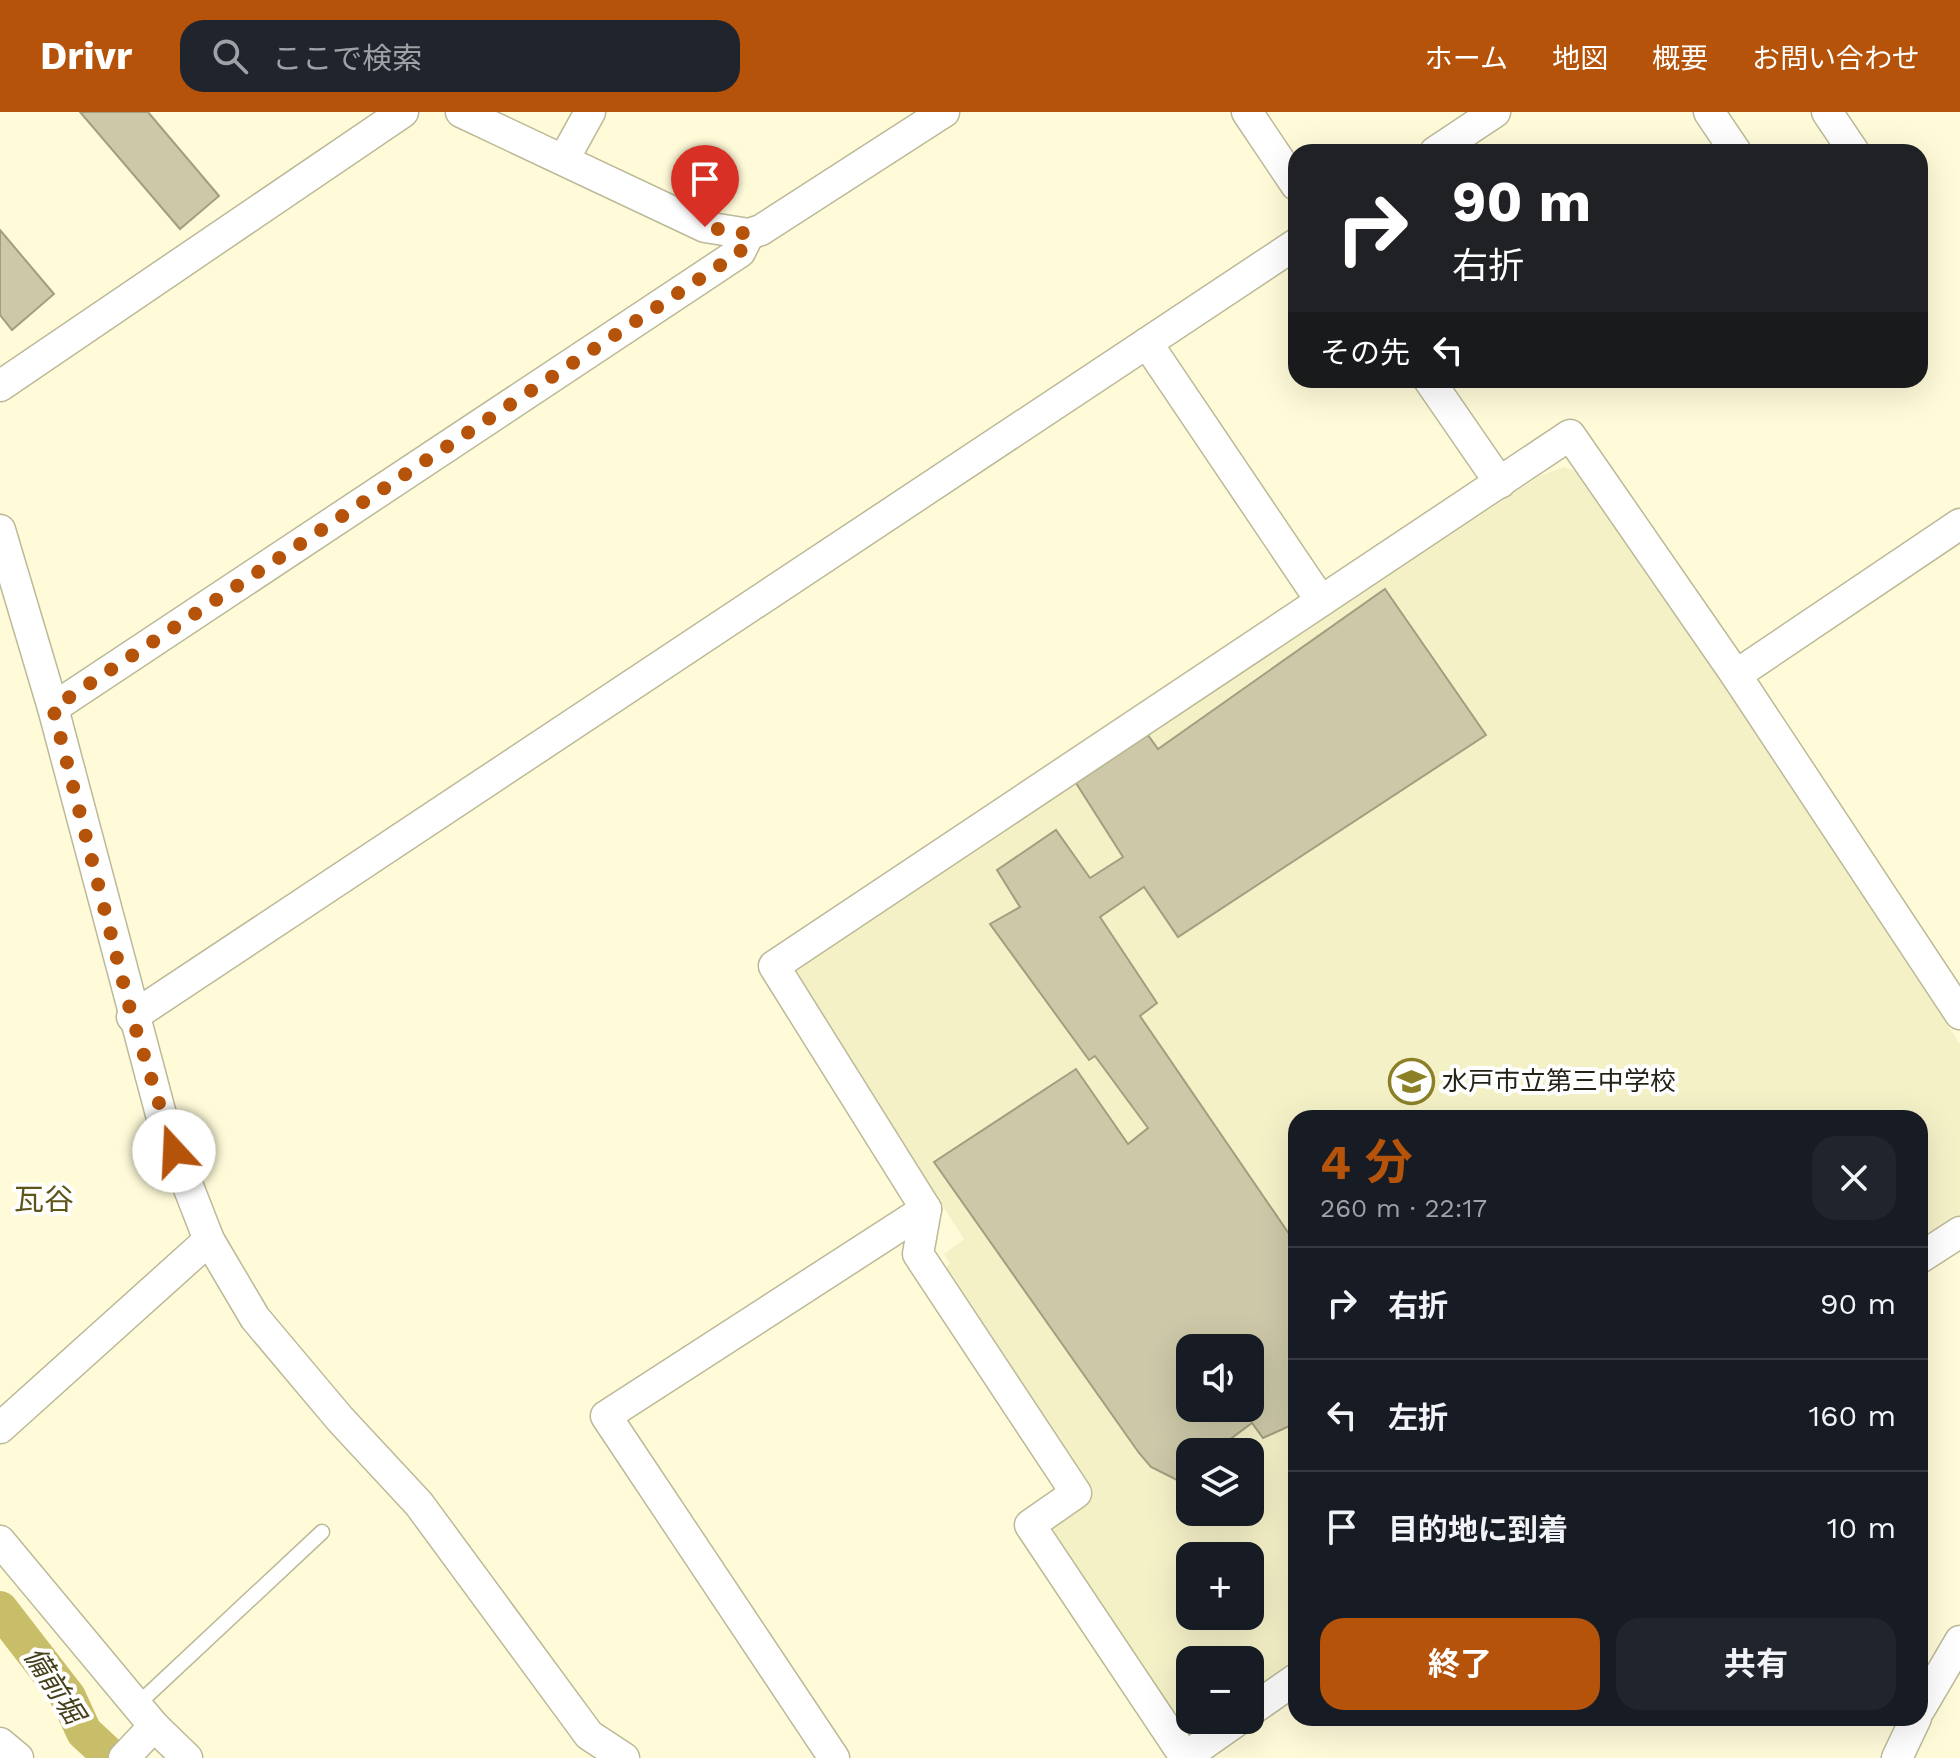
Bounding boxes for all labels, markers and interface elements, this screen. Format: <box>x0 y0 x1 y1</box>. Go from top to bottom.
search box <box>180 20 740 92</box>
text: Drivr <box>40 34 132 78</box>
icon: search <box>208 34 252 78</box>
text: ここで検索 <box>272 41 422 76</box>
text: ホーム <box>1425 42 1508 75</box>
text: 地図 <box>1552 42 1608 75</box>
text: 概要 <box>1652 42 1708 75</box>
text: お問い合わせ <box>1752 42 1920 75</box>
pin <box>671 145 739 227</box>
icon: arrive <box>683 157 727 201</box>
text: 90 m <box>1452 169 1591 235</box>
icon: right <box>1320 176 1424 280</box>
text: 右折 <box>1452 245 1524 287</box>
icon: left <box>1426 328 1470 372</box>
text: その先 <box>1320 335 1410 370</box>
school or university icon: 水戸市立第三中学校 <box>1387 1057 1435 1105</box>
place label: 水戸市立第三中学校 <box>1442 1066 1676 1096</box>
position arrow <box>132 1109 216 1193</box>
text: 4 分 <box>1320 1134 1413 1191</box>
button: close <box>1812 1136 1896 1220</box>
district label: 瓦谷 <box>14 1182 74 1217</box>
text: 260 m · 22:17 <box>1320 1193 1487 1223</box>
icon: right <box>1320 1281 1364 1325</box>
text: 90 m <box>1820 1286 1896 1321</box>
text: 右折 <box>1388 1288 1448 1323</box>
map controls <box>1176 1334 1264 1734</box>
button: sound <box>1176 1334 1264 1422</box>
icon: left <box>1320 1393 1364 1437</box>
text: 160 m <box>1809 1398 1896 1433</box>
text: 左折 <box>1388 1400 1448 1435</box>
button: layers <box>1176 1438 1264 1526</box>
icon: arrive <box>1320 1505 1364 1549</box>
text: 10 m <box>1827 1510 1896 1545</box>
text: 目的地に到着 <box>1388 1512 1568 1547</box>
button: + <box>1176 1542 1264 1630</box>
button: 終了 <box>1320 1618 1600 1710</box>
button: 共有 <box>1616 1618 1896 1710</box>
water label: 備前堀 <box>17 1641 93 1733</box>
button: − <box>1176 1646 1264 1734</box>

